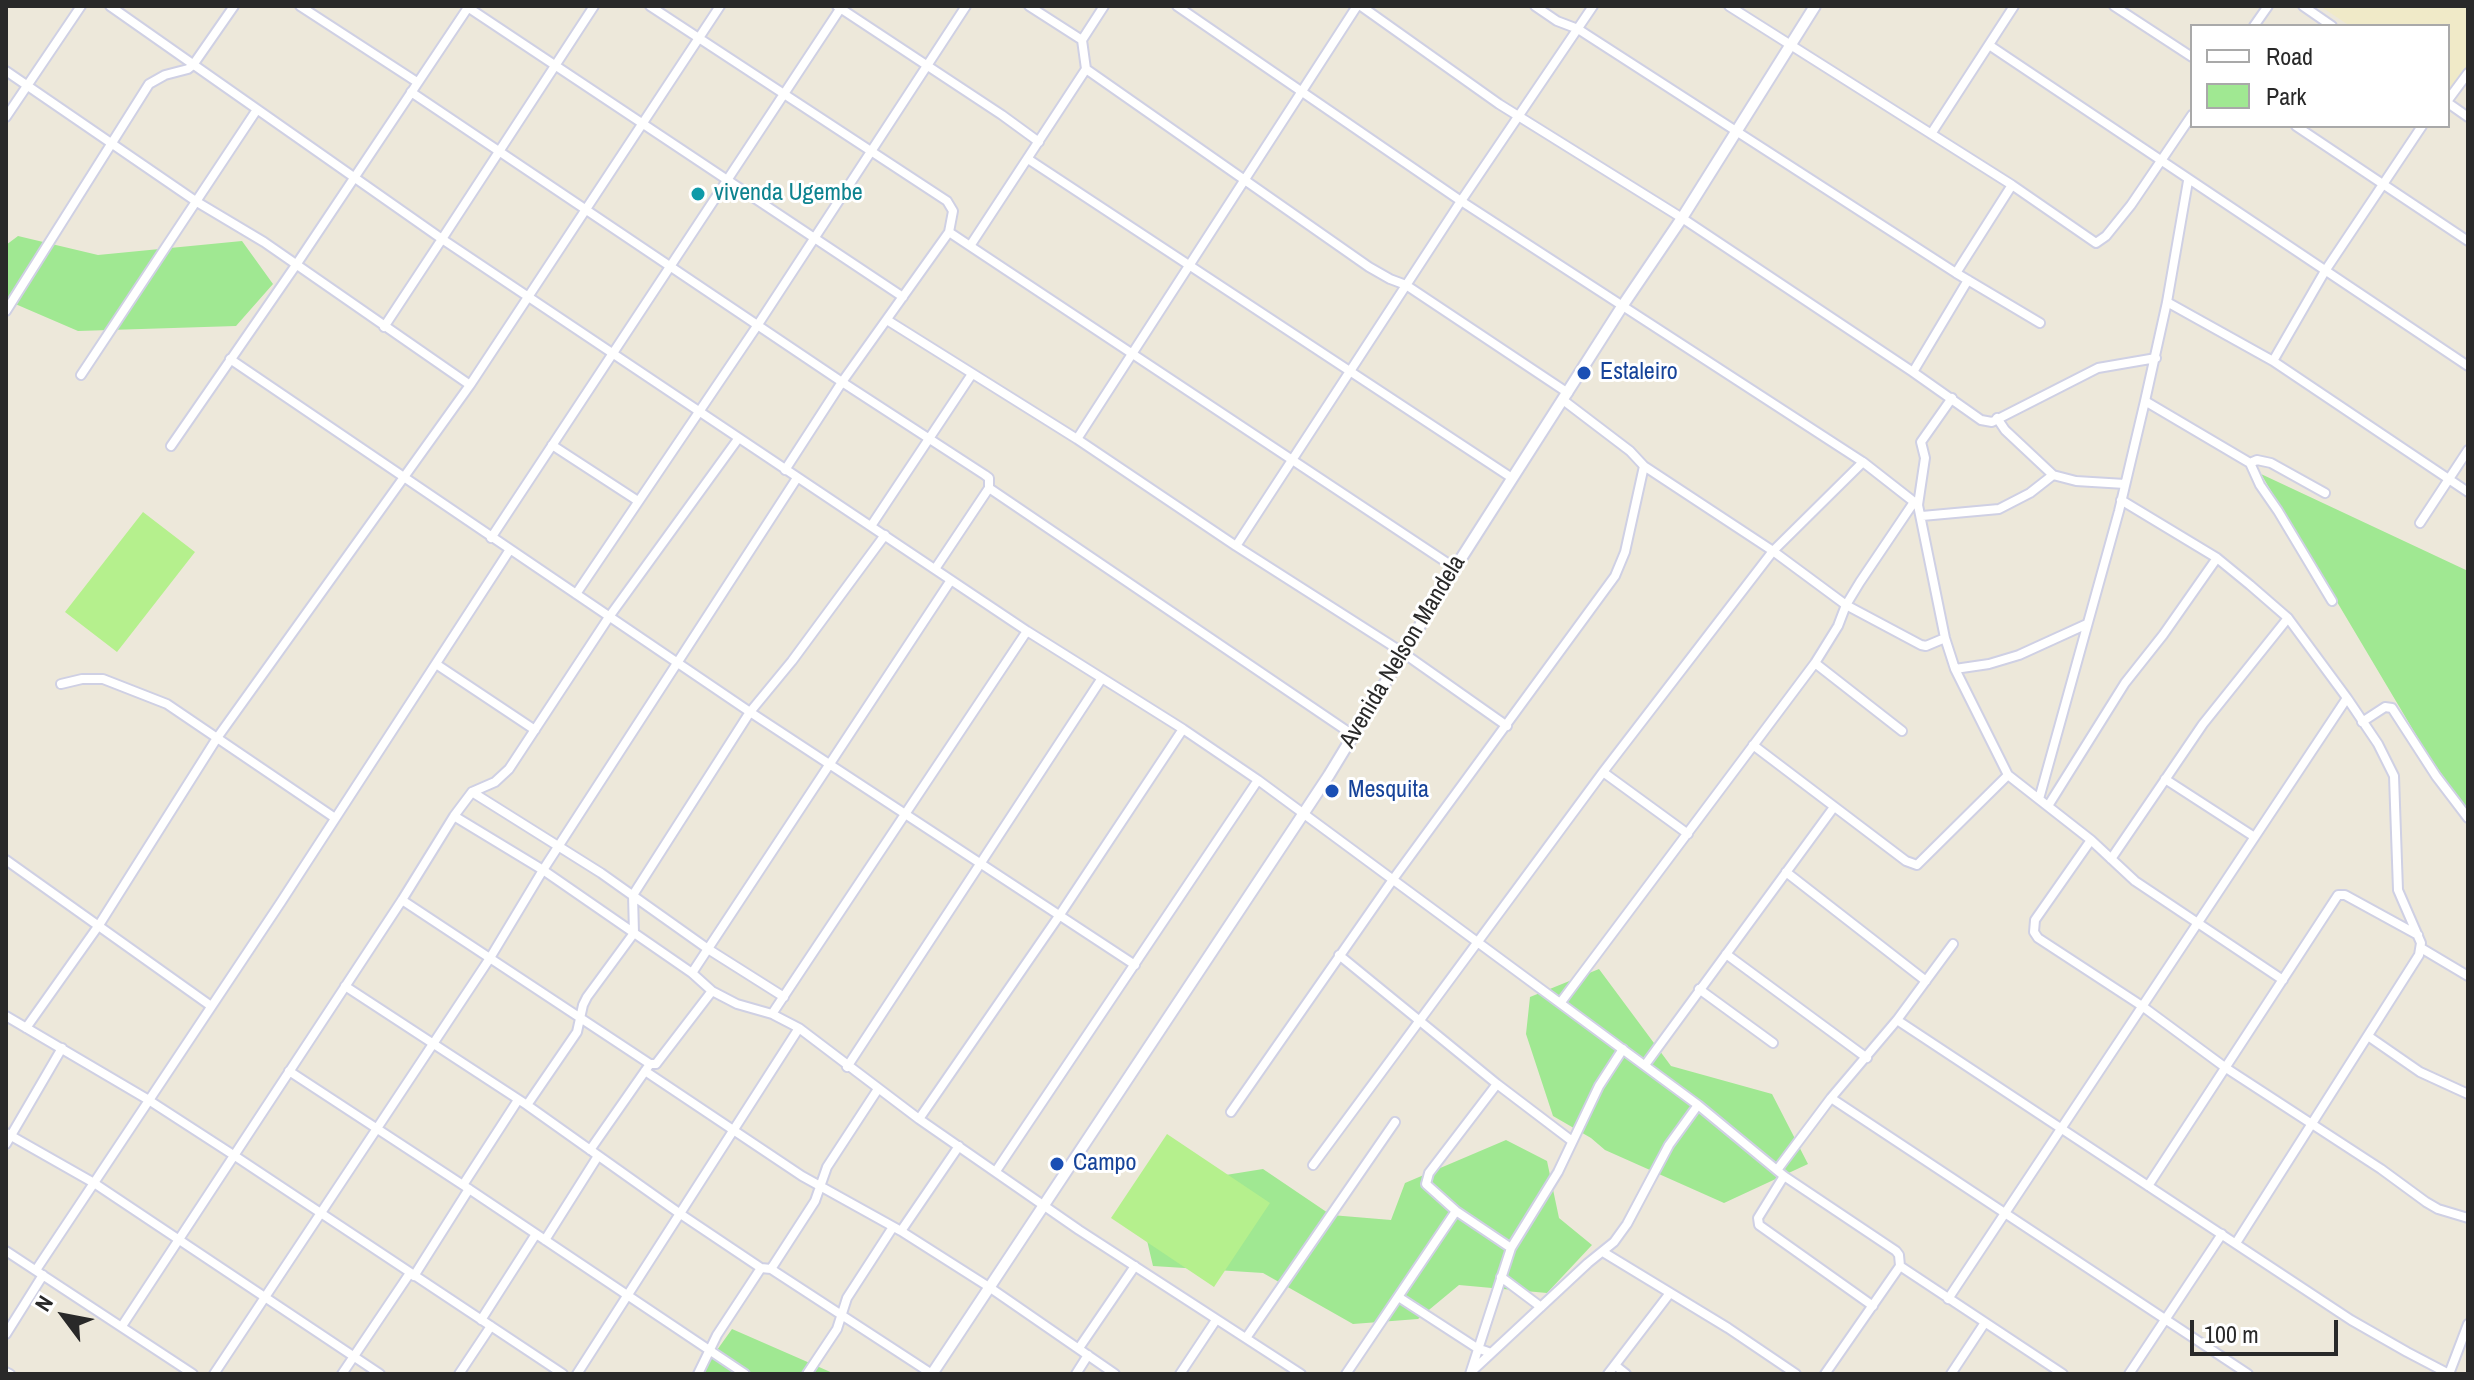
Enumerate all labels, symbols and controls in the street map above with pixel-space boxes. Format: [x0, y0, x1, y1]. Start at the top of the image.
legend [2190, 24, 2450, 128]
text: Road [2266, 40, 2313, 72]
text: Park [2266, 80, 2306, 112]
place label: vivenda Ugembe [714, 180, 863, 208]
marker: vivenda Ugembe [689, 185, 707, 203]
place label: Estaleiro [1600, 359, 1678, 387]
marker: Estaleiro [1575, 364, 1593, 382]
street label: Avenida Nelson Mandela [1334, 550, 1472, 754]
place label: Mesquita [1348, 777, 1429, 805]
marker: Mesquita [1323, 782, 1341, 800]
place label: Campo [1073, 1150, 1136, 1178]
marker: Campo [1048, 1155, 1066, 1173]
north arrow [24, 1276, 104, 1356]
text: N [27, 1290, 60, 1317]
scale bar [2194, 1304, 2342, 1354]
text: 100 m [2204, 1318, 2259, 1350]

